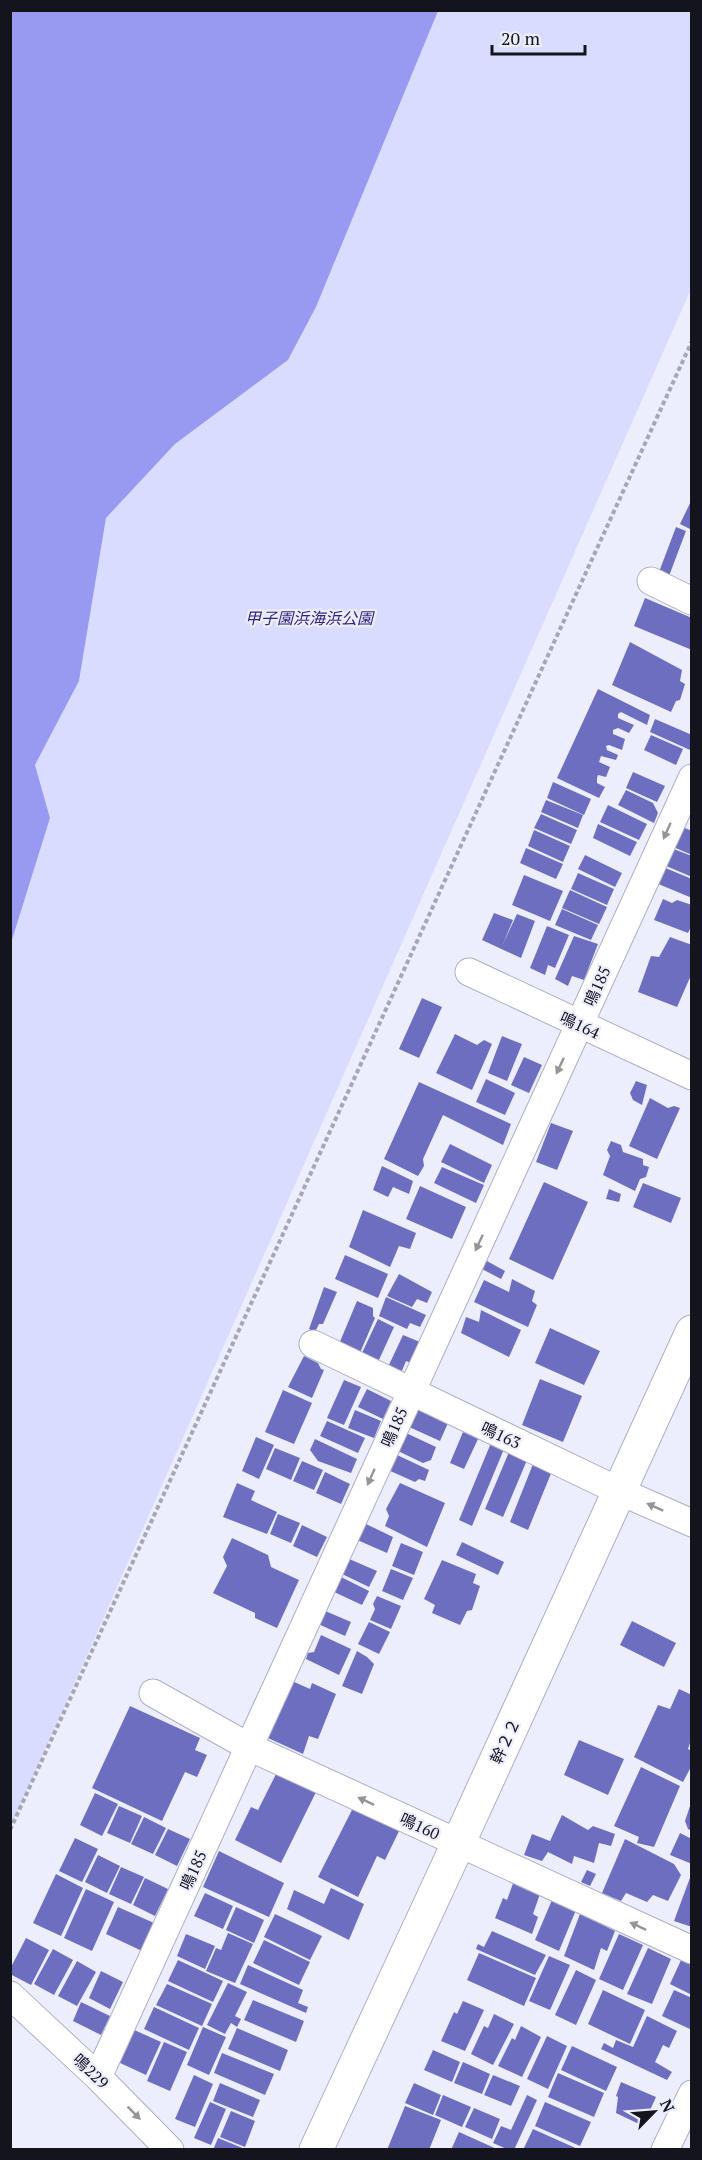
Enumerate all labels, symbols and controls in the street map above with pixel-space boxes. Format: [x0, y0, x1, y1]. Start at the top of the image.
scale bar [492, 18, 585, 56]
text: 20 m [501, 26, 541, 50]
park label: 甲子園浜海浜公園 [245, 607, 375, 629]
one-way arrow [662, 822, 672, 840]
street label: 鳴185 [578, 963, 616, 1009]
street label: 鳴164 [557, 1006, 604, 1044]
one-way arrow [556, 1057, 565, 1074]
one-way arrow [474, 1234, 483, 1251]
street label: 鳴185 [375, 1404, 413, 1450]
street label: 鳴163 [478, 1416, 524, 1454]
one-way arrow [367, 1469, 376, 1486]
one-way arrow [646, 1502, 664, 1512]
street label: 幹２２ [485, 1715, 525, 1767]
one-way arrow [357, 1796, 374, 1805]
street label: 鳴160 [397, 1807, 443, 1845]
street label: 鳴185 [174, 1847, 212, 1893]
one-way arrow [630, 1921, 647, 1930]
street label: 鳴229 [68, 2049, 114, 2093]
north arrow [624, 2082, 684, 2142]
text: N [655, 2096, 680, 2116]
one-way arrow [126, 2106, 140, 2120]

